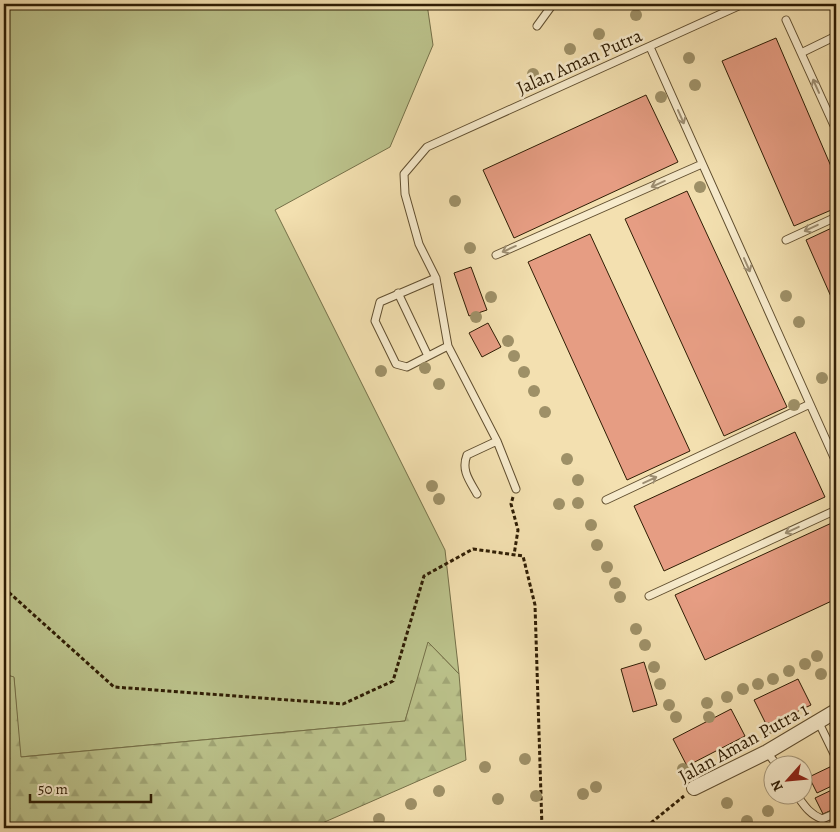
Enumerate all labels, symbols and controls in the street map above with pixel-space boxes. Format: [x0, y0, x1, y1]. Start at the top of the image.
street label: Jalan Aman Putra [513, 23, 646, 101]
one-way arrow [811, 79, 821, 94]
one-way arrow [676, 109, 686, 124]
one-way arrow [651, 179, 666, 189]
one-way arrow [804, 224, 819, 234]
one-way arrow [502, 245, 517, 255]
one-way arrow [743, 257, 753, 272]
one-way arrow [642, 474, 657, 484]
one-way arrow [785, 526, 800, 536]
street label: Jalan Aman Putra 1 [674, 696, 814, 789]
north arrow [762, 754, 812, 804]
scale bar [30, 772, 151, 804]
text: N [766, 777, 788, 795]
text: 50 m [38, 779, 68, 799]

